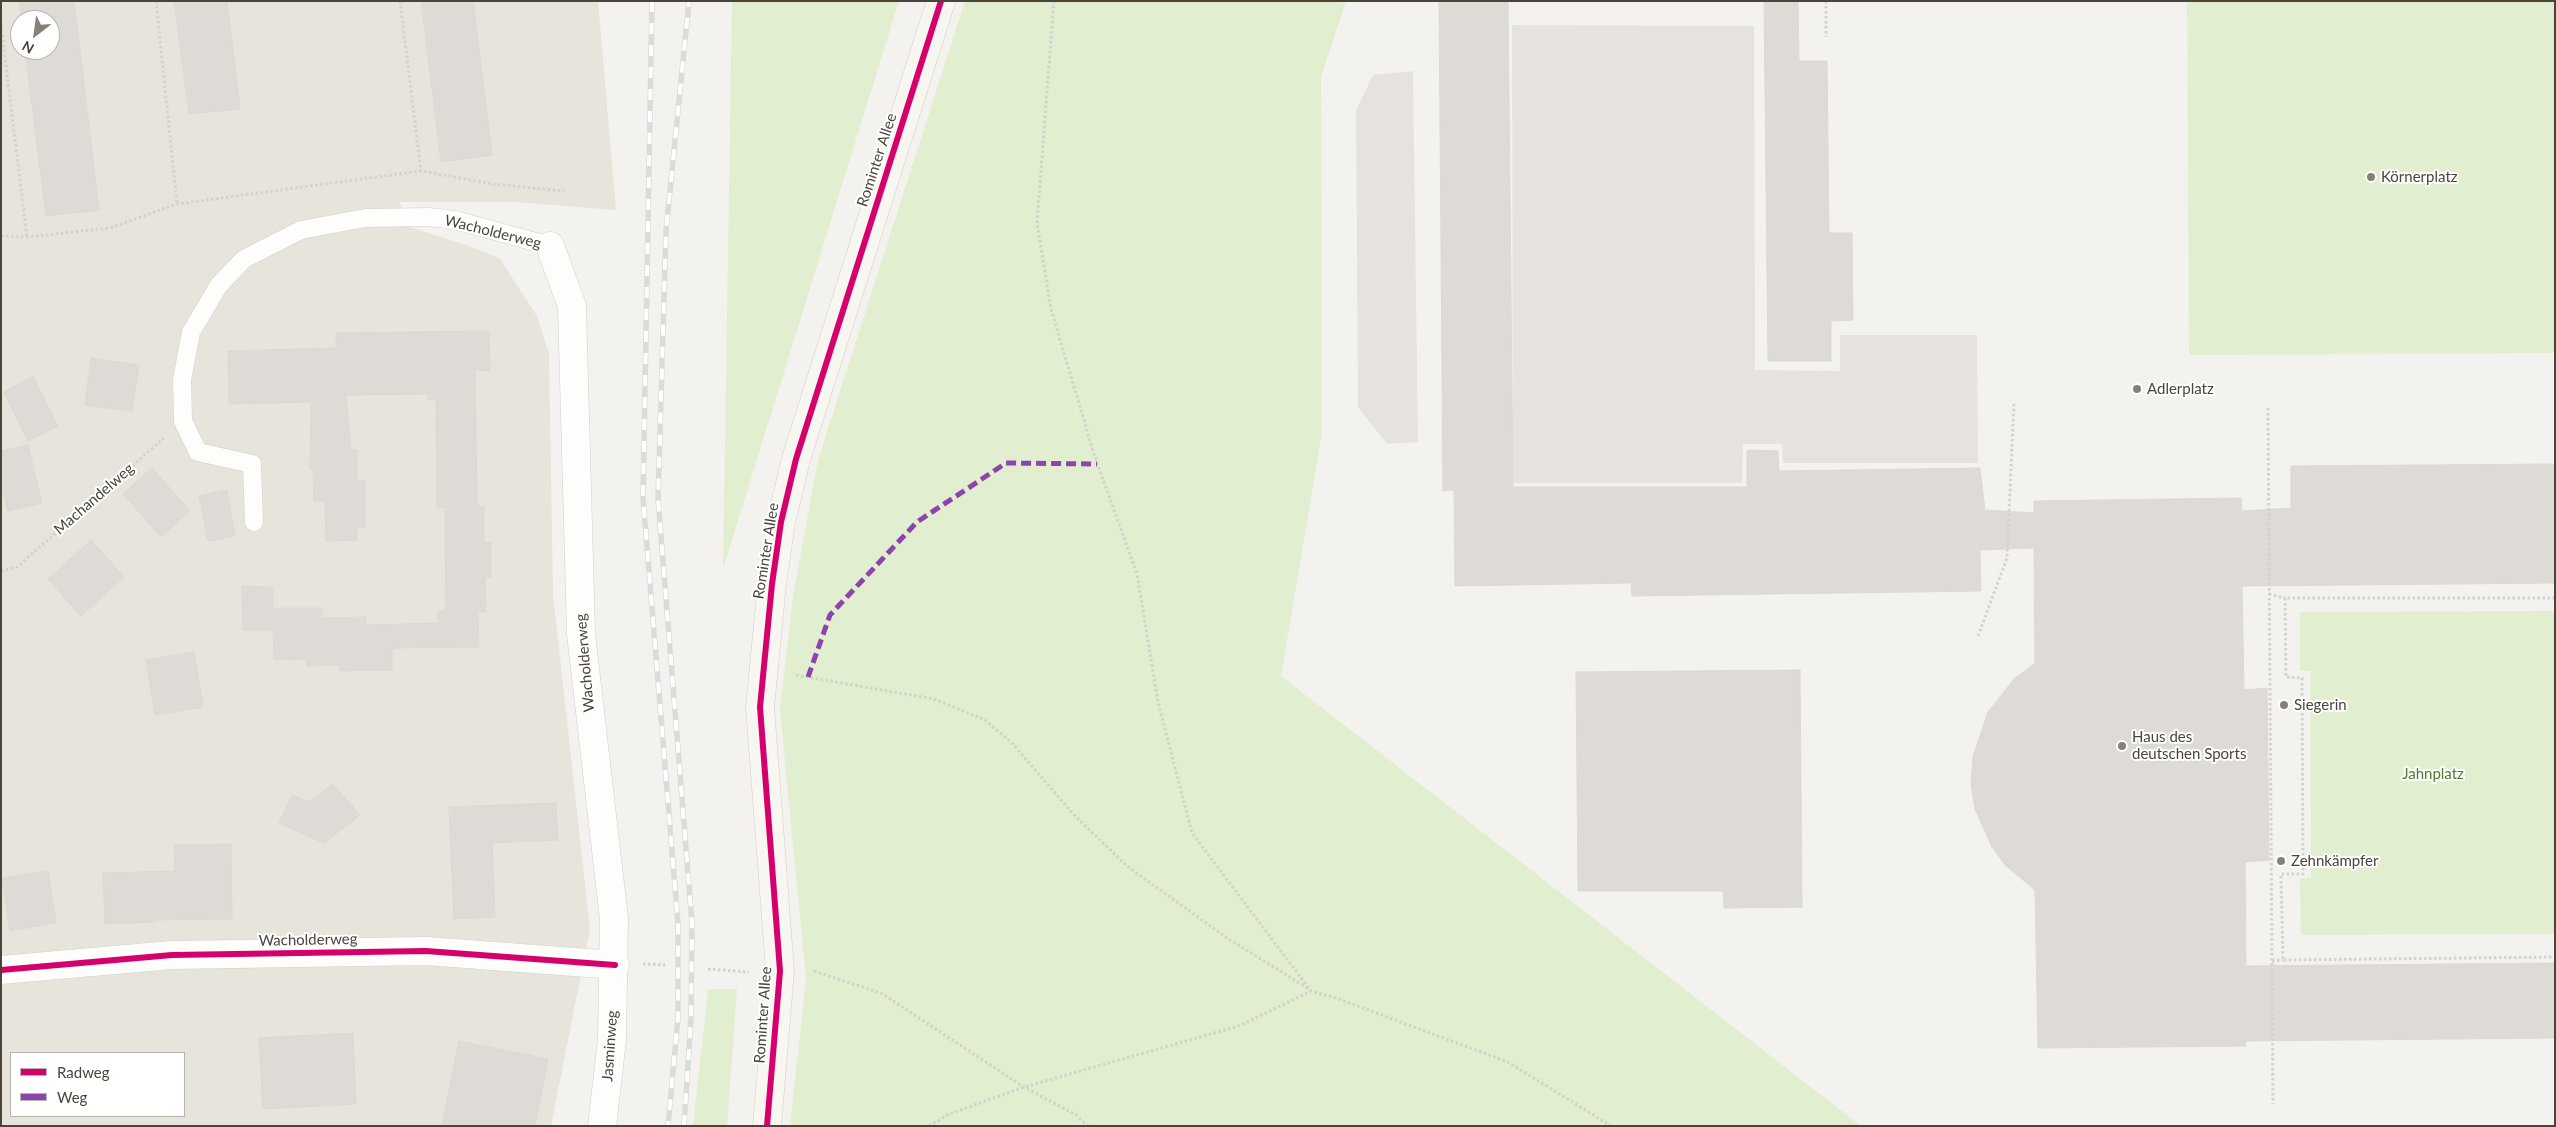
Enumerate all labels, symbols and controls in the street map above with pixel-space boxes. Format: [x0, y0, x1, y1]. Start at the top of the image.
north arrow [10, 10, 60, 60]
text: N [19, 38, 37, 58]
street label: Rominter Allee [853, 111, 901, 209]
place label: Körnerplatz [2381, 168, 2458, 186]
marker: Körnerplatz [2365, 171, 2377, 183]
street label: Wacholderweg [443, 211, 543, 253]
place label: Adlerplatz [2147, 380, 2214, 398]
marker: Adlerplatz [2131, 383, 2143, 395]
street label: Machandelweg [50, 459, 138, 539]
street label: Rominter Allee [750, 502, 782, 600]
street label: Wacholderweg [572, 613, 598, 713]
place label: Siegerin [2294, 696, 2347, 714]
marker: Siegerin [2278, 699, 2290, 711]
place label: Haus des deutschen Sports [2132, 728, 2246, 763]
marker: Haus des deutschen Sports [2116, 740, 2128, 752]
park label: Jahnplatz [2402, 765, 2464, 783]
place label: Zehnkämpfer [2291, 852, 2378, 870]
marker: Zehnkämpfer [2275, 855, 2287, 867]
street label: Wacholderweg [258, 930, 358, 950]
street label: Rominter Allee [751, 966, 775, 1064]
street label: Jasminweg [599, 1010, 621, 1082]
legend [10, 1052, 185, 1117]
text: Radweg [57, 1063, 110, 1081]
text: Weg [57, 1088, 87, 1106]

